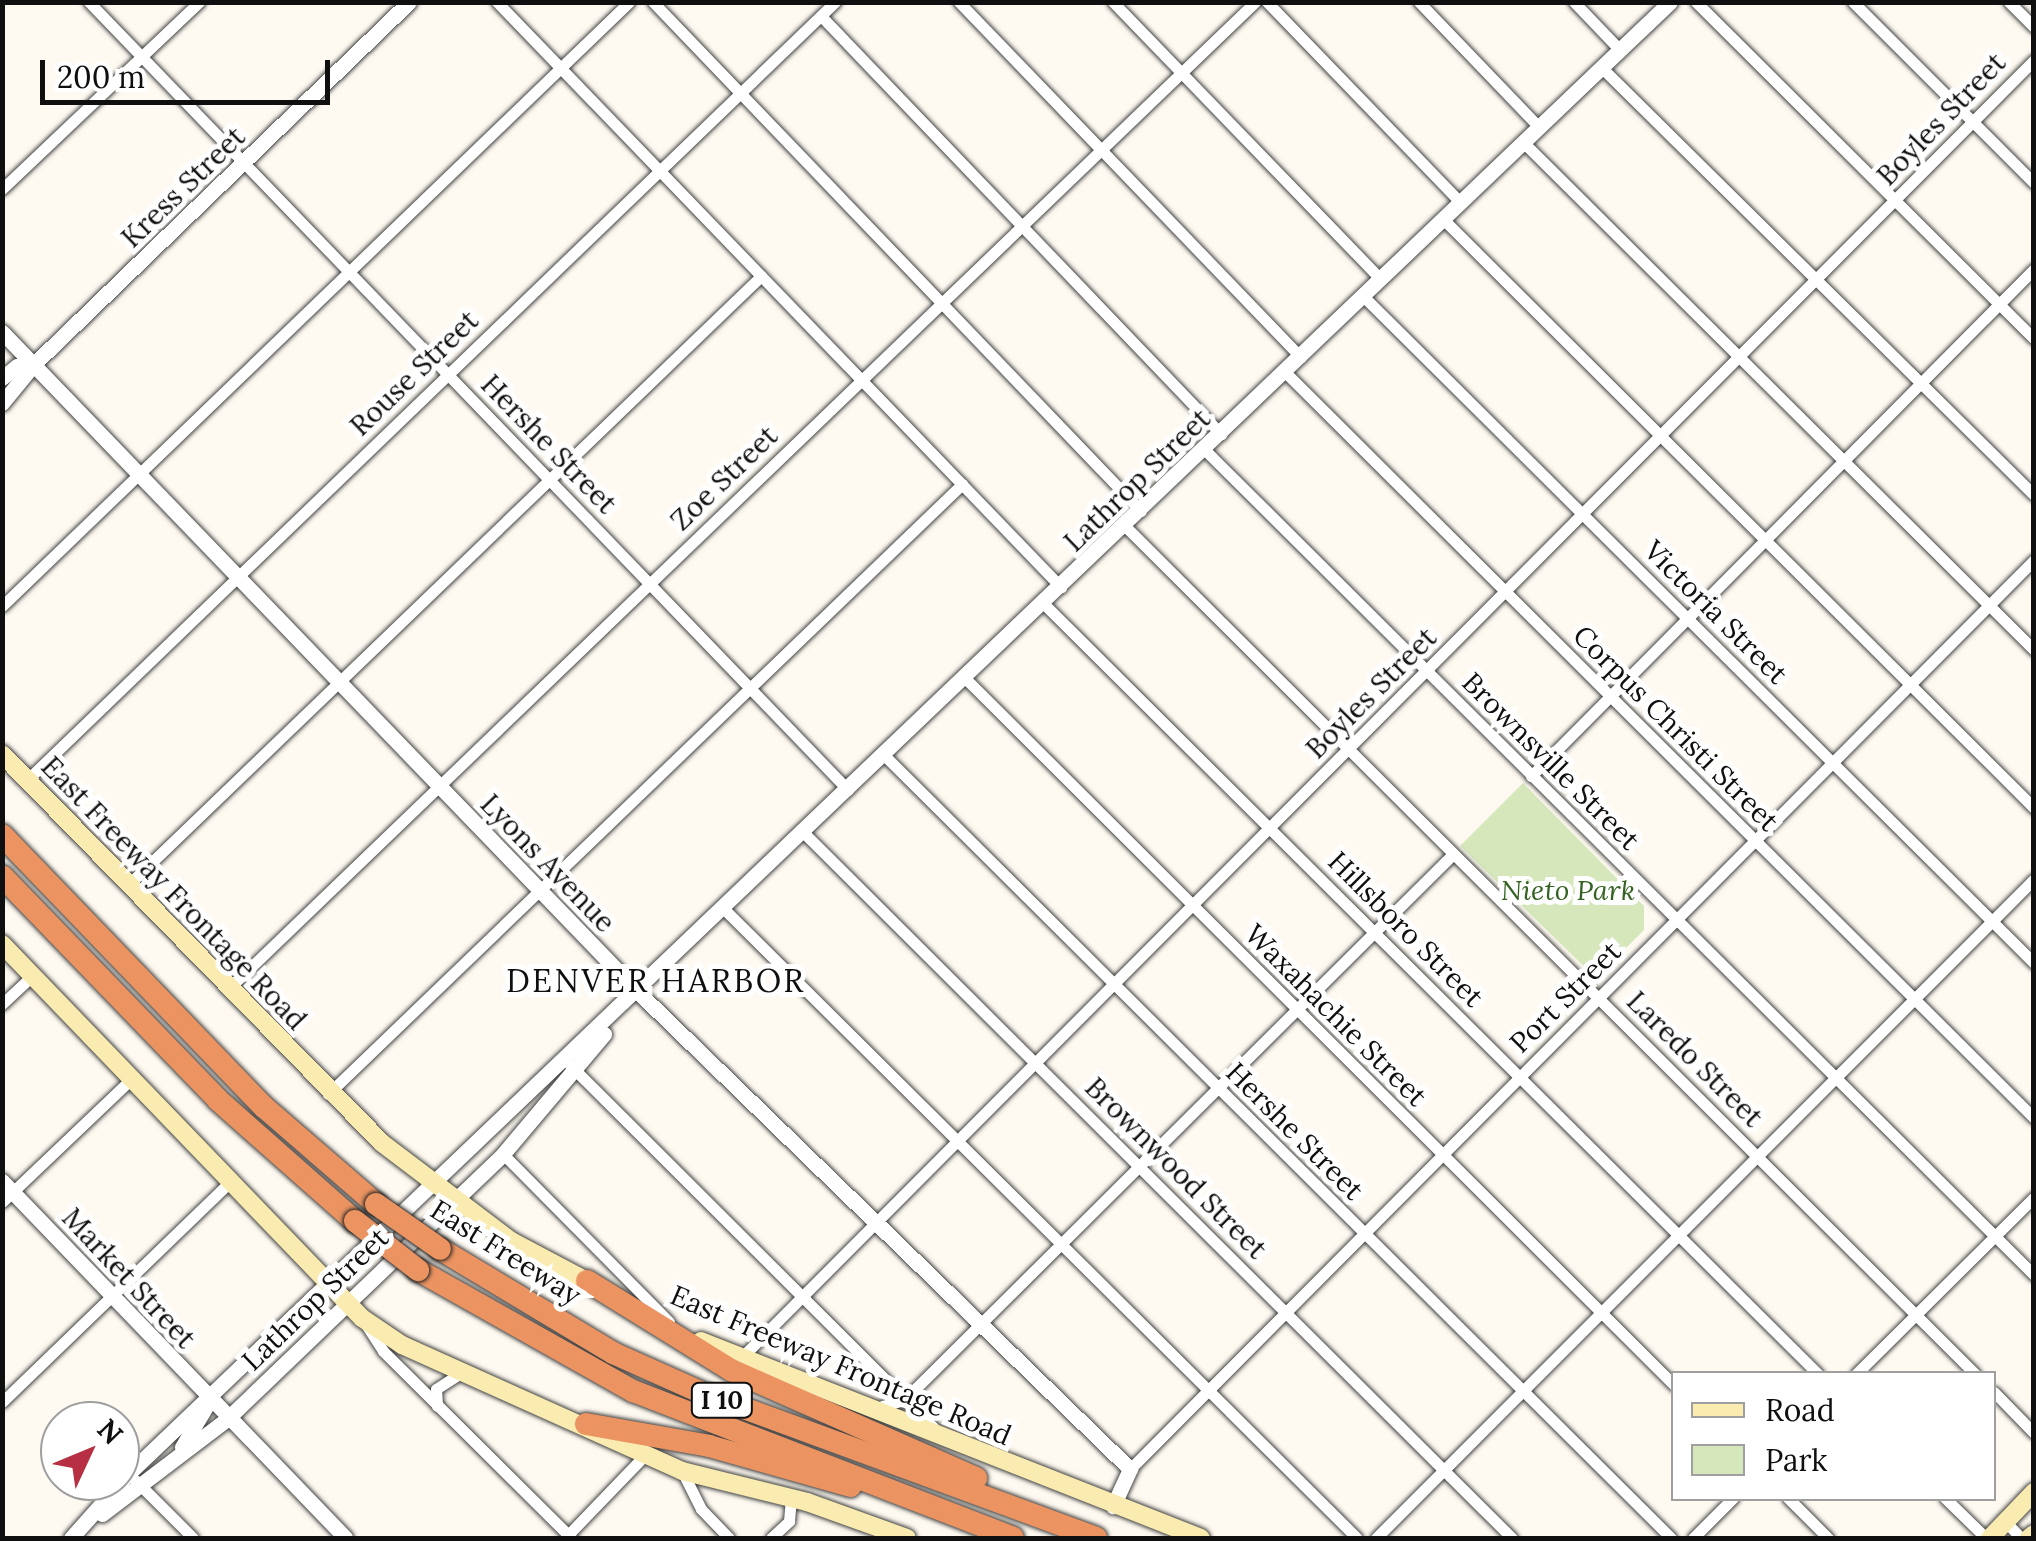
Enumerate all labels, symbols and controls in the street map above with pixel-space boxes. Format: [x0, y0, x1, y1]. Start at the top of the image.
scale bar [45, 40, 335, 102]
street label: Boyles Street [1870, 46, 2012, 192]
text: 200 m [57, 58, 145, 96]
street label: Kress Street [114, 120, 252, 254]
street label: Rouse Street [343, 303, 485, 443]
street label: Hershe Street [474, 368, 624, 520]
street label: Lathrop Street [1057, 402, 1217, 558]
street label: Zoe Street [664, 419, 784, 537]
street label: Victoria Street [1637, 533, 1795, 691]
street label: Corpus Christi Street [1566, 618, 1786, 838]
street label: Boyles Street [1299, 621, 1443, 765]
street label: Brownsville Street [1455, 665, 1647, 857]
street label: East Freeway Frontage Road [35, 749, 313, 1037]
street label: Lyons Avenue [474, 787, 622, 939]
street label: Hillsboro Street [1321, 844, 1491, 1014]
park label: Nieto Park [1501, 873, 1635, 907]
street label: Waxahachie Street [1238, 917, 1434, 1113]
street label: Port Street [1503, 935, 1627, 1059]
district label: DENVER HARBOR [506, 962, 806, 1000]
street label: Laredo Street [1620, 984, 1770, 1134]
street label: Hershe Street [1219, 1055, 1371, 1207]
street label: Brownwood Street [1078, 1070, 1274, 1266]
street label: East Freeway [424, 1192, 588, 1312]
street label: Market Street [55, 1201, 203, 1355]
street label: Lathrop Street [235, 1221, 395, 1377]
street label: East Freeway Frontage Road [666, 1278, 1016, 1452]
legend [1671, 1371, 1996, 1501]
road number: I 10 [690, 1380, 754, 1420]
text: Road [1765, 1391, 1835, 1429]
north arrow [40, 1401, 140, 1501]
text: N [90, 1411, 131, 1452]
text: Park [1765, 1441, 1827, 1479]

